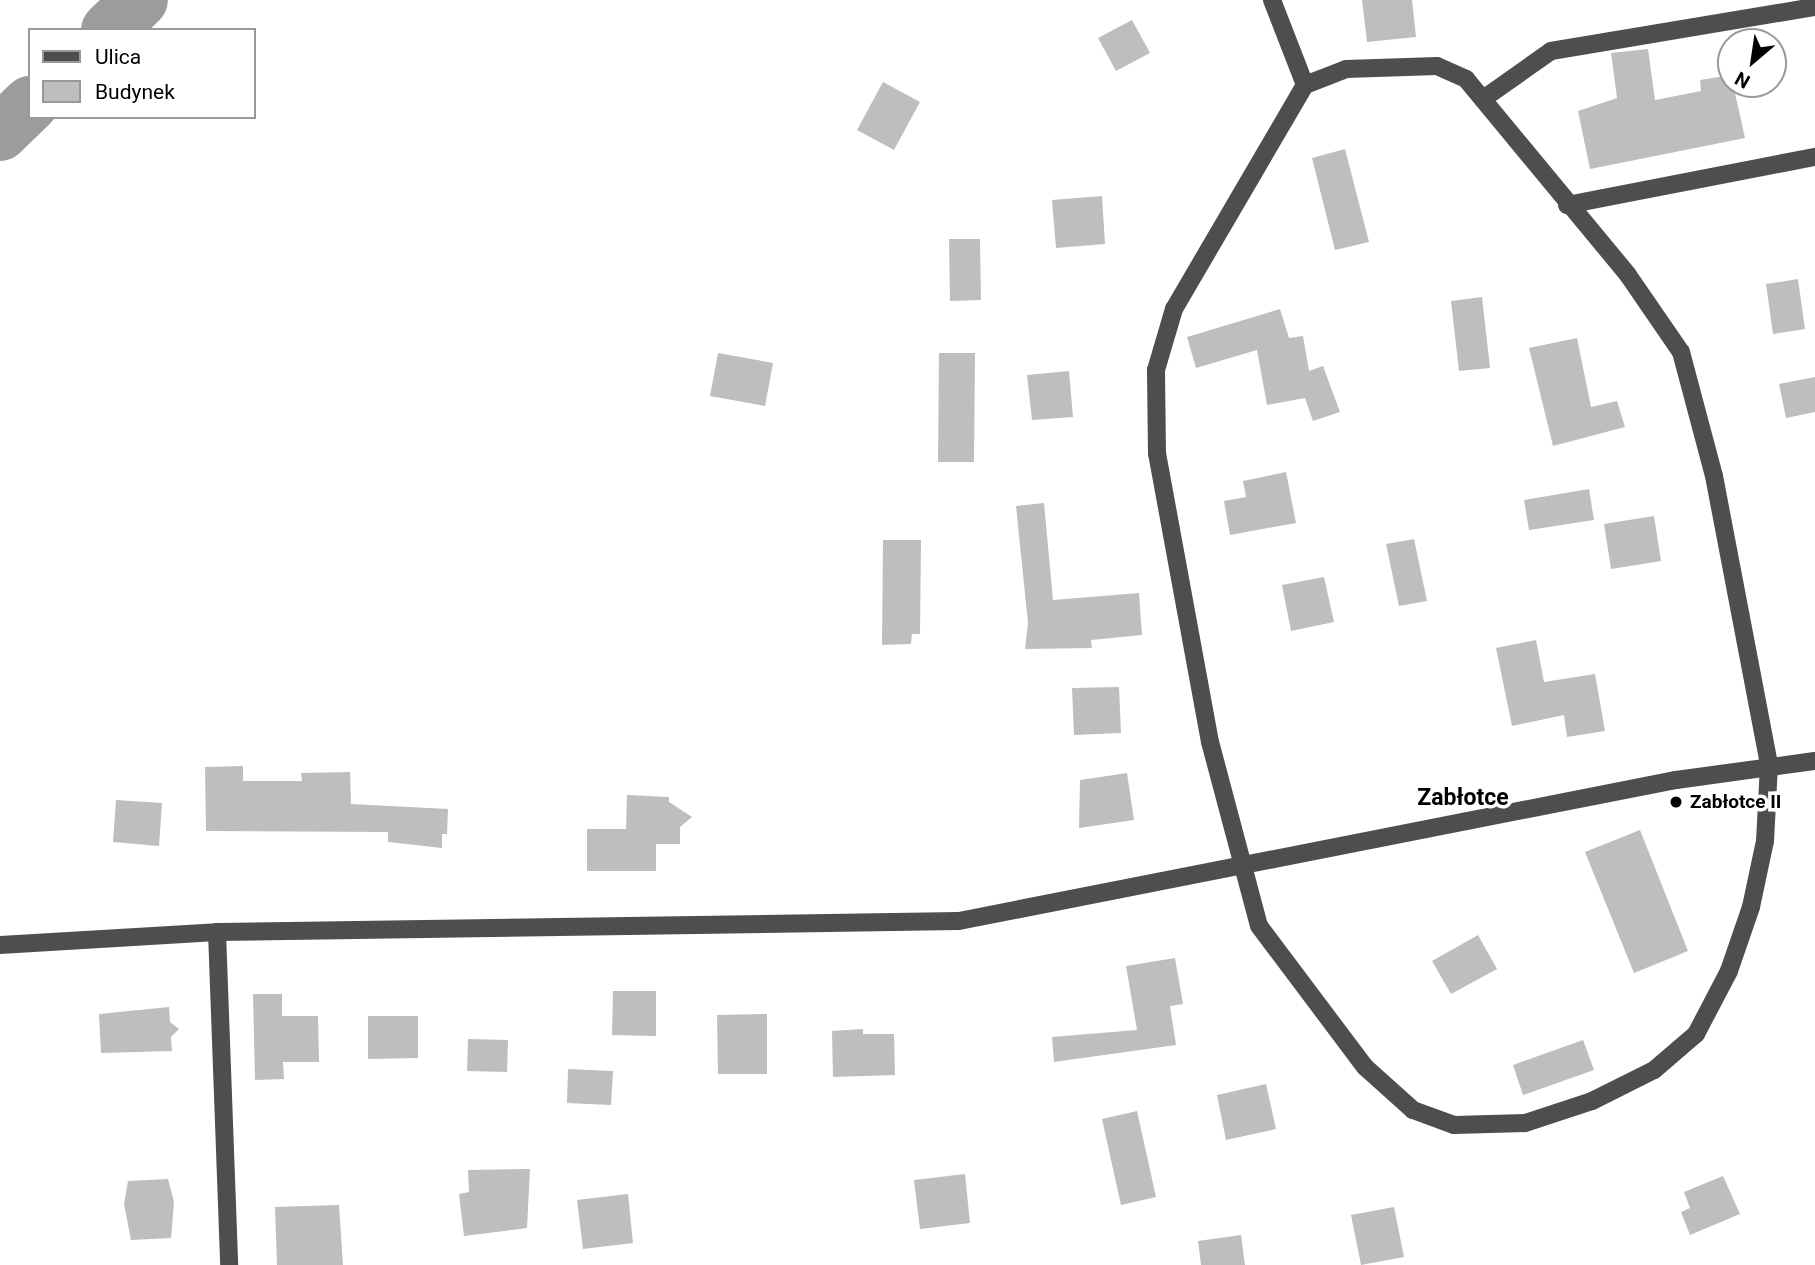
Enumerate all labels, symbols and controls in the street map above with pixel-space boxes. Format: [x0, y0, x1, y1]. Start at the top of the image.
legend [28, 28, 256, 119]
north arrow [1717, 28, 1787, 98]
text: Ulica [95, 45, 141, 69]
text: N [1731, 67, 1754, 93]
text: Budynek [95, 80, 175, 104]
district label: Zabłotce [1417, 784, 1509, 812]
place label: Zabłotce II [1690, 791, 1781, 813]
marker: Zabłotce II [1668, 794, 1684, 810]

